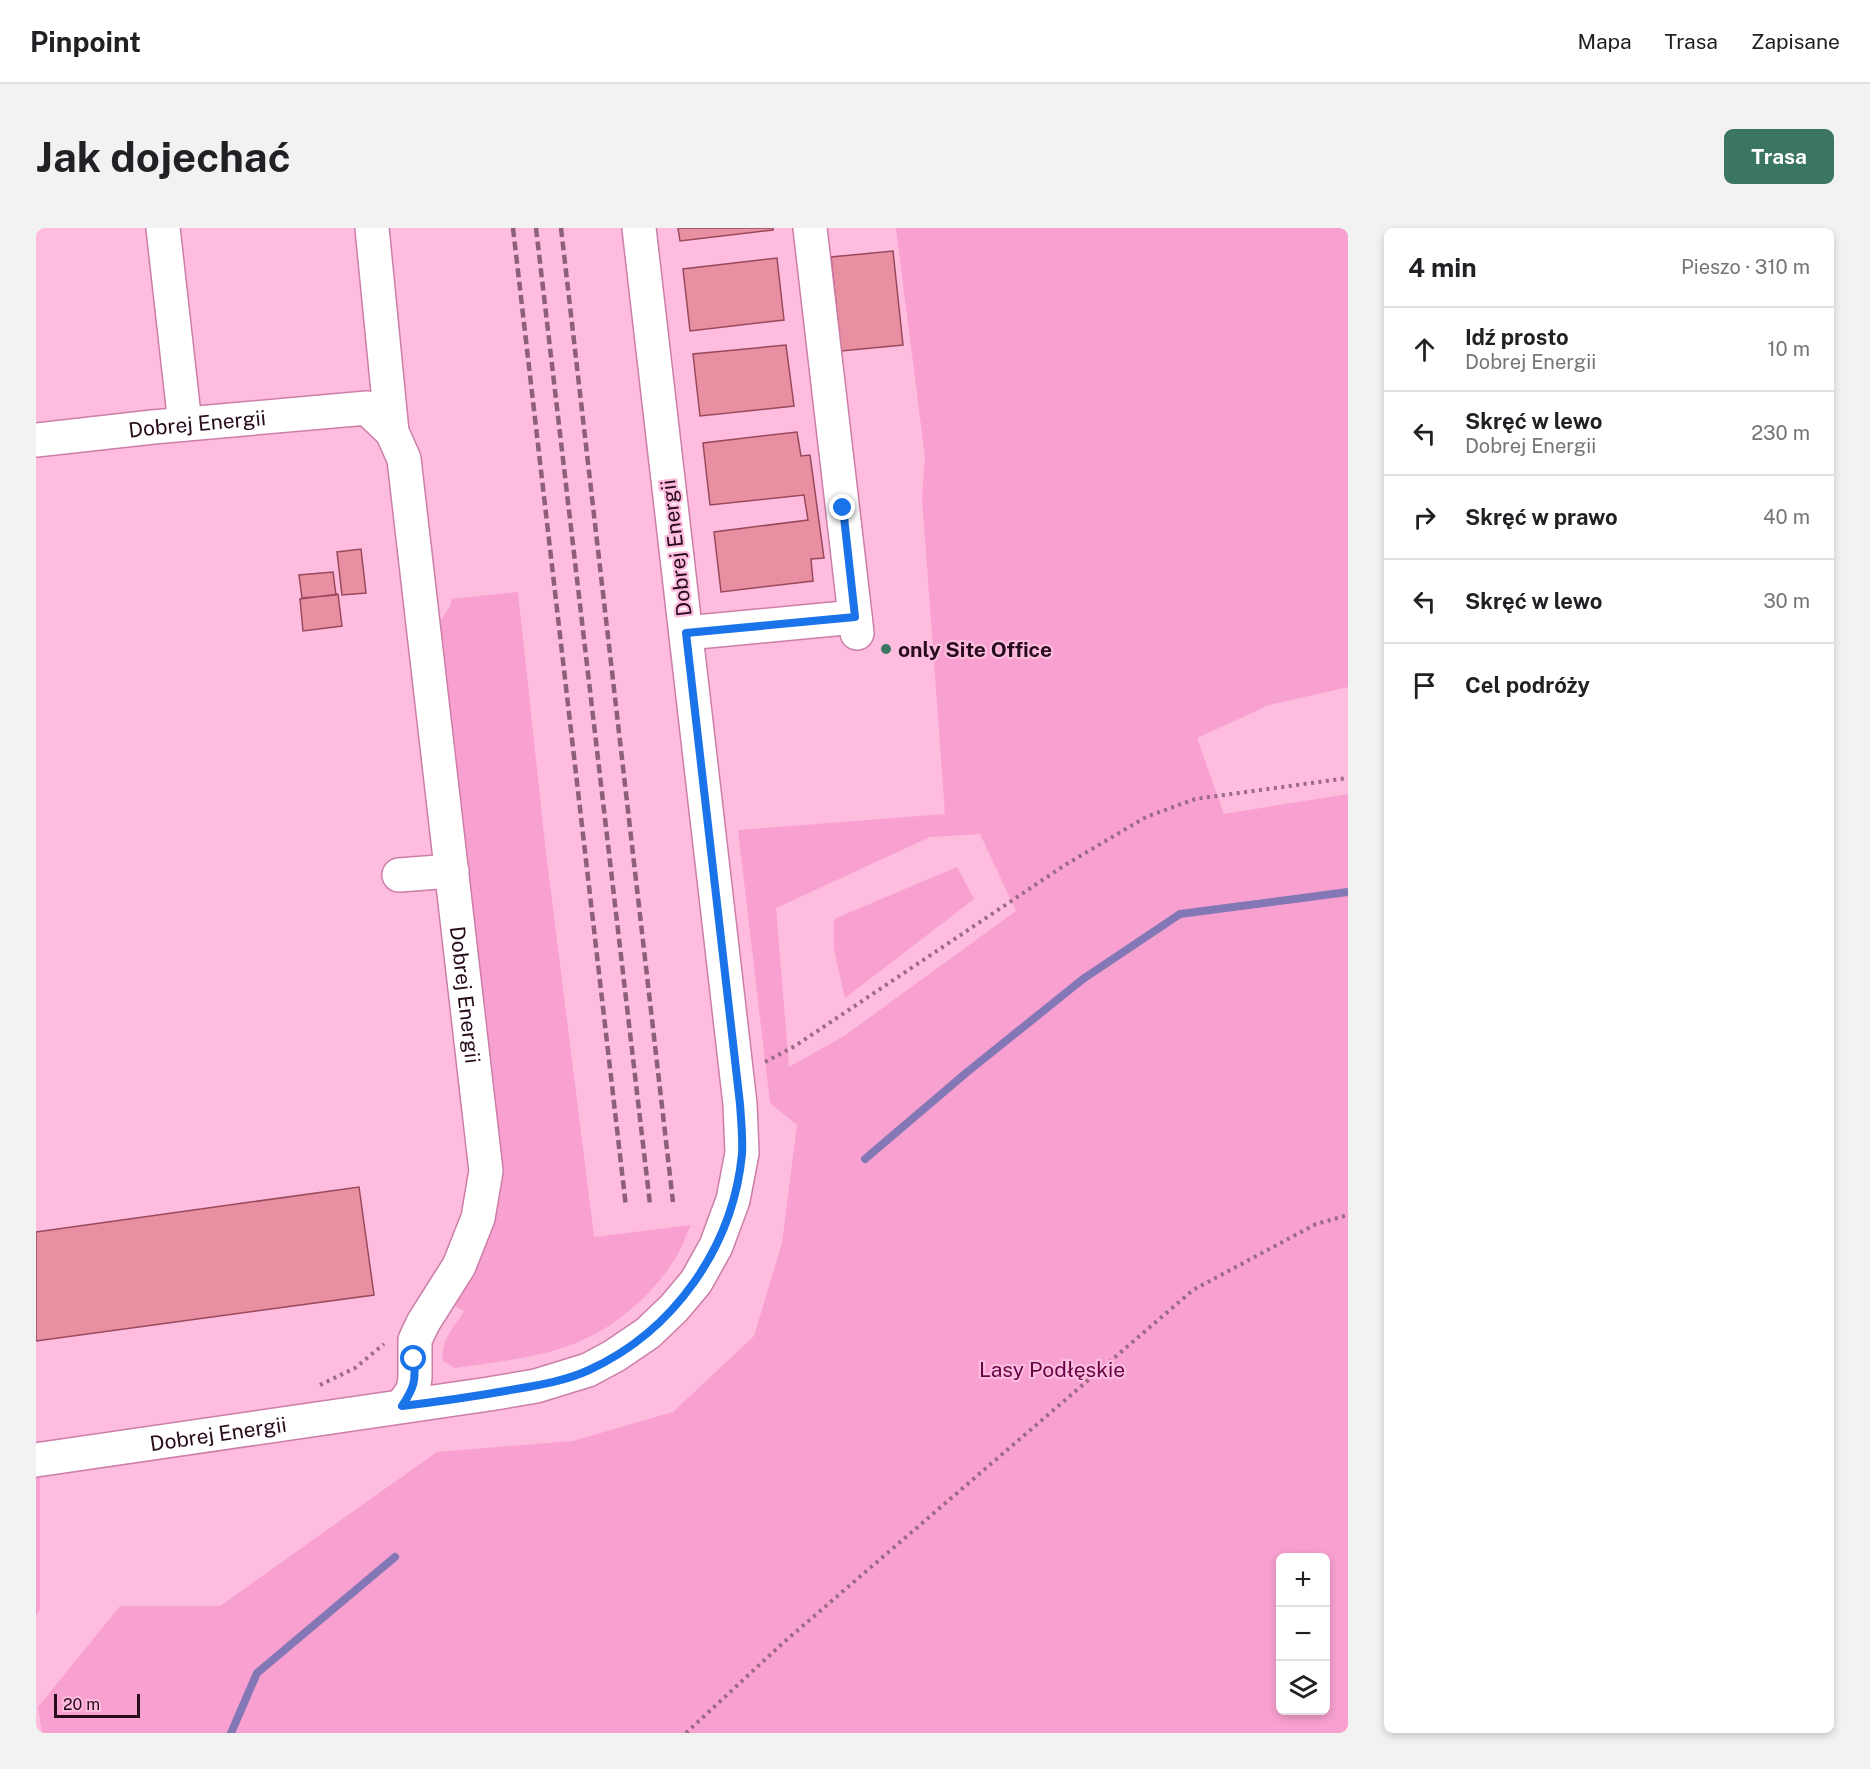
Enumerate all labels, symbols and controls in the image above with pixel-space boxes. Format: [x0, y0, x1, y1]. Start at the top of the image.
text: Pinpoint [30, 25, 141, 58]
text: Mapa [1577, 29, 1632, 54]
text: Trasa [1665, 29, 1718, 54]
text: Zapisane [1751, 29, 1840, 54]
button: Trasa [1724, 129, 1834, 184]
text: Jak dojechać [36, 132, 291, 181]
text: 4 min [1408, 252, 1477, 283]
text: Pieszo · 310 m [1681, 255, 1810, 279]
text: Idź prosto [1465, 324, 1569, 350]
icon: ahead [1408, 333, 1441, 366]
text: 10 m [1767, 337, 1810, 361]
text: Dobrej Energii [1465, 350, 1596, 374]
street label: Dobrej Energii [127, 405, 267, 442]
text: Skręć w lewo [1465, 408, 1602, 434]
icon: left [1408, 417, 1441, 450]
text: 230 m [1751, 421, 1810, 445]
text: Dobrej Energii [1465, 434, 1596, 458]
street label: Dobrej Energii [655, 478, 697, 618]
route end [829, 494, 855, 520]
icon: right [1408, 501, 1441, 534]
text: Skręć w prawo [1465, 504, 1618, 530]
text: 40 m [1763, 505, 1810, 529]
icon: left [1408, 585, 1441, 618]
text: Skręć w lewo [1465, 588, 1602, 614]
text: 30 m [1763, 589, 1810, 613]
place label: only Site Office [898, 637, 1052, 662]
marker: only Site Office [879, 642, 893, 656]
icon: arrive [1408, 669, 1441, 702]
text: Cel podróży [1465, 672, 1590, 698]
street label: Dobrej Energii [445, 925, 486, 1065]
route start [400, 1345, 426, 1371]
park label: Lasy Podłęskie [979, 1357, 1125, 1382]
street label: Dobrej Energii [148, 1411, 288, 1456]
map controls [1276, 1553, 1330, 1715]
button: + [1276, 1553, 1330, 1607]
button: − [1276, 1607, 1330, 1661]
button: layers [1276, 1661, 1330, 1715]
scale bar [54, 1691, 140, 1718]
text: 20 m [63, 1695, 100, 1714]

